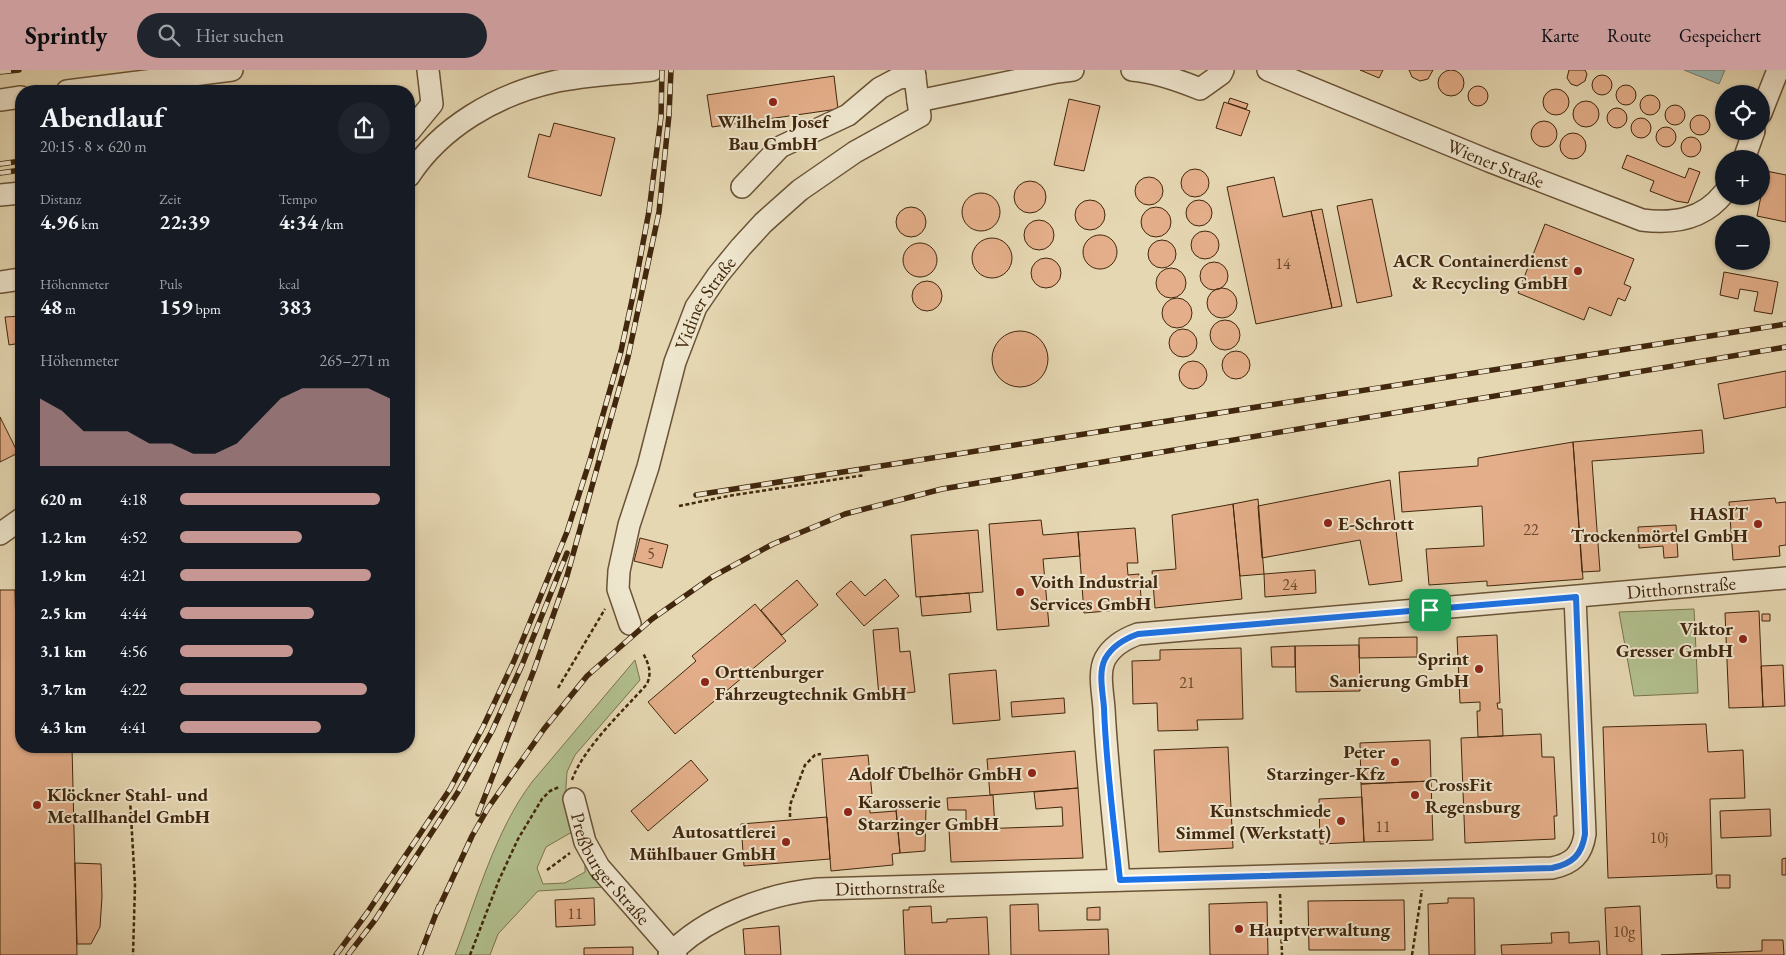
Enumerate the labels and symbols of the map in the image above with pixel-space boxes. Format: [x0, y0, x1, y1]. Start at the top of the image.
marker: Wilhelm Josef Bau GmbH [767, 96, 779, 108]
place label: Wilhelm Josef Bau GmbH [717, 109, 831, 156]
street label: Wiener Straße [1443, 133, 1548, 194]
place label: ACR Containerdienst & Recycling GmbH [1392, 248, 1568, 295]
street label: Vidiner Straße [668, 251, 741, 353]
house number: 14 [1275, 253, 1291, 274]
marker: ACR Containerdienst & Recycling GmbH [1572, 265, 1584, 277]
place label: HASIT Trockenmörtel GmbH [1571, 501, 1749, 548]
place label: E-Schrott [1338, 511, 1414, 536]
marker: E-Schrott [1322, 517, 1334, 529]
marker: HASIT Trockenmörtel GmbH [1752, 518, 1764, 530]
house number: 22 [1523, 519, 1539, 540]
house number: 5 [647, 543, 655, 564]
place label: Voith Industrial Services GmbH [1030, 569, 1159, 616]
street label: Ditthornstraße [1626, 570, 1737, 604]
house number: 24 [1282, 574, 1298, 595]
marker: Voith Industrial Services GmbH [1014, 586, 1026, 598]
pin [1409, 589, 1451, 631]
place label: Viktor Gresser GmbH [1616, 616, 1733, 663]
marker: Viktor Gresser GmbH [1737, 633, 1749, 645]
place label: Sprint Sanierung GmbH [1330, 646, 1469, 693]
place label: Orttenburger Fahrzeugtechnik GmbH [715, 659, 907, 706]
marker: Sprint Sanierung GmbH [1473, 663, 1485, 675]
house number: 21 [1179, 672, 1195, 693]
marker: Orttenburger Fahrzeugtechnik GmbH [699, 676, 711, 688]
place label: Peter Starzinger-Kfz [1267, 739, 1385, 786]
marker: Peter Starzinger-Kfz [1389, 756, 1401, 768]
place label: Adolf Übelhör GmbH [847, 761, 1022, 786]
marker: Adolf Übelhör GmbH [1026, 767, 1038, 779]
place label: CrossFit Regensburg [1425, 772, 1521, 819]
place label: Klöckner Stahl- und Metallhandel GmbH [47, 782, 210, 829]
place label: Karosserie Starzinger GmbH [858, 789, 999, 836]
marker: CrossFit Regensburg [1409, 789, 1421, 801]
place label: Kunstschmiede Simmel (Werkstatt) [1176, 798, 1331, 845]
marker: Klöckner Stahl- und Metallhandel GmbH [31, 799, 43, 811]
marker: Karosserie Starzinger GmbH [842, 806, 854, 818]
street label: Preßburger Straße [565, 810, 656, 930]
marker: Kunstschmiede Simmel (Werkstatt) [1335, 815, 1347, 827]
house number: 11 [1375, 816, 1391, 837]
place label: Autosattlerei Mühlbauer GmbH [629, 819, 776, 866]
house number: 10j [1650, 827, 1668, 848]
marker: Autosattlerei Mühlbauer GmbH [780, 836, 792, 848]
street label: Ditthornstraße [835, 873, 945, 901]
house number: 11 [567, 903, 583, 924]
place label: Hauptverwaltung [1249, 917, 1391, 942]
house number: 10g [1613, 921, 1636, 942]
marker: Hauptverwaltung [1233, 923, 1245, 935]

